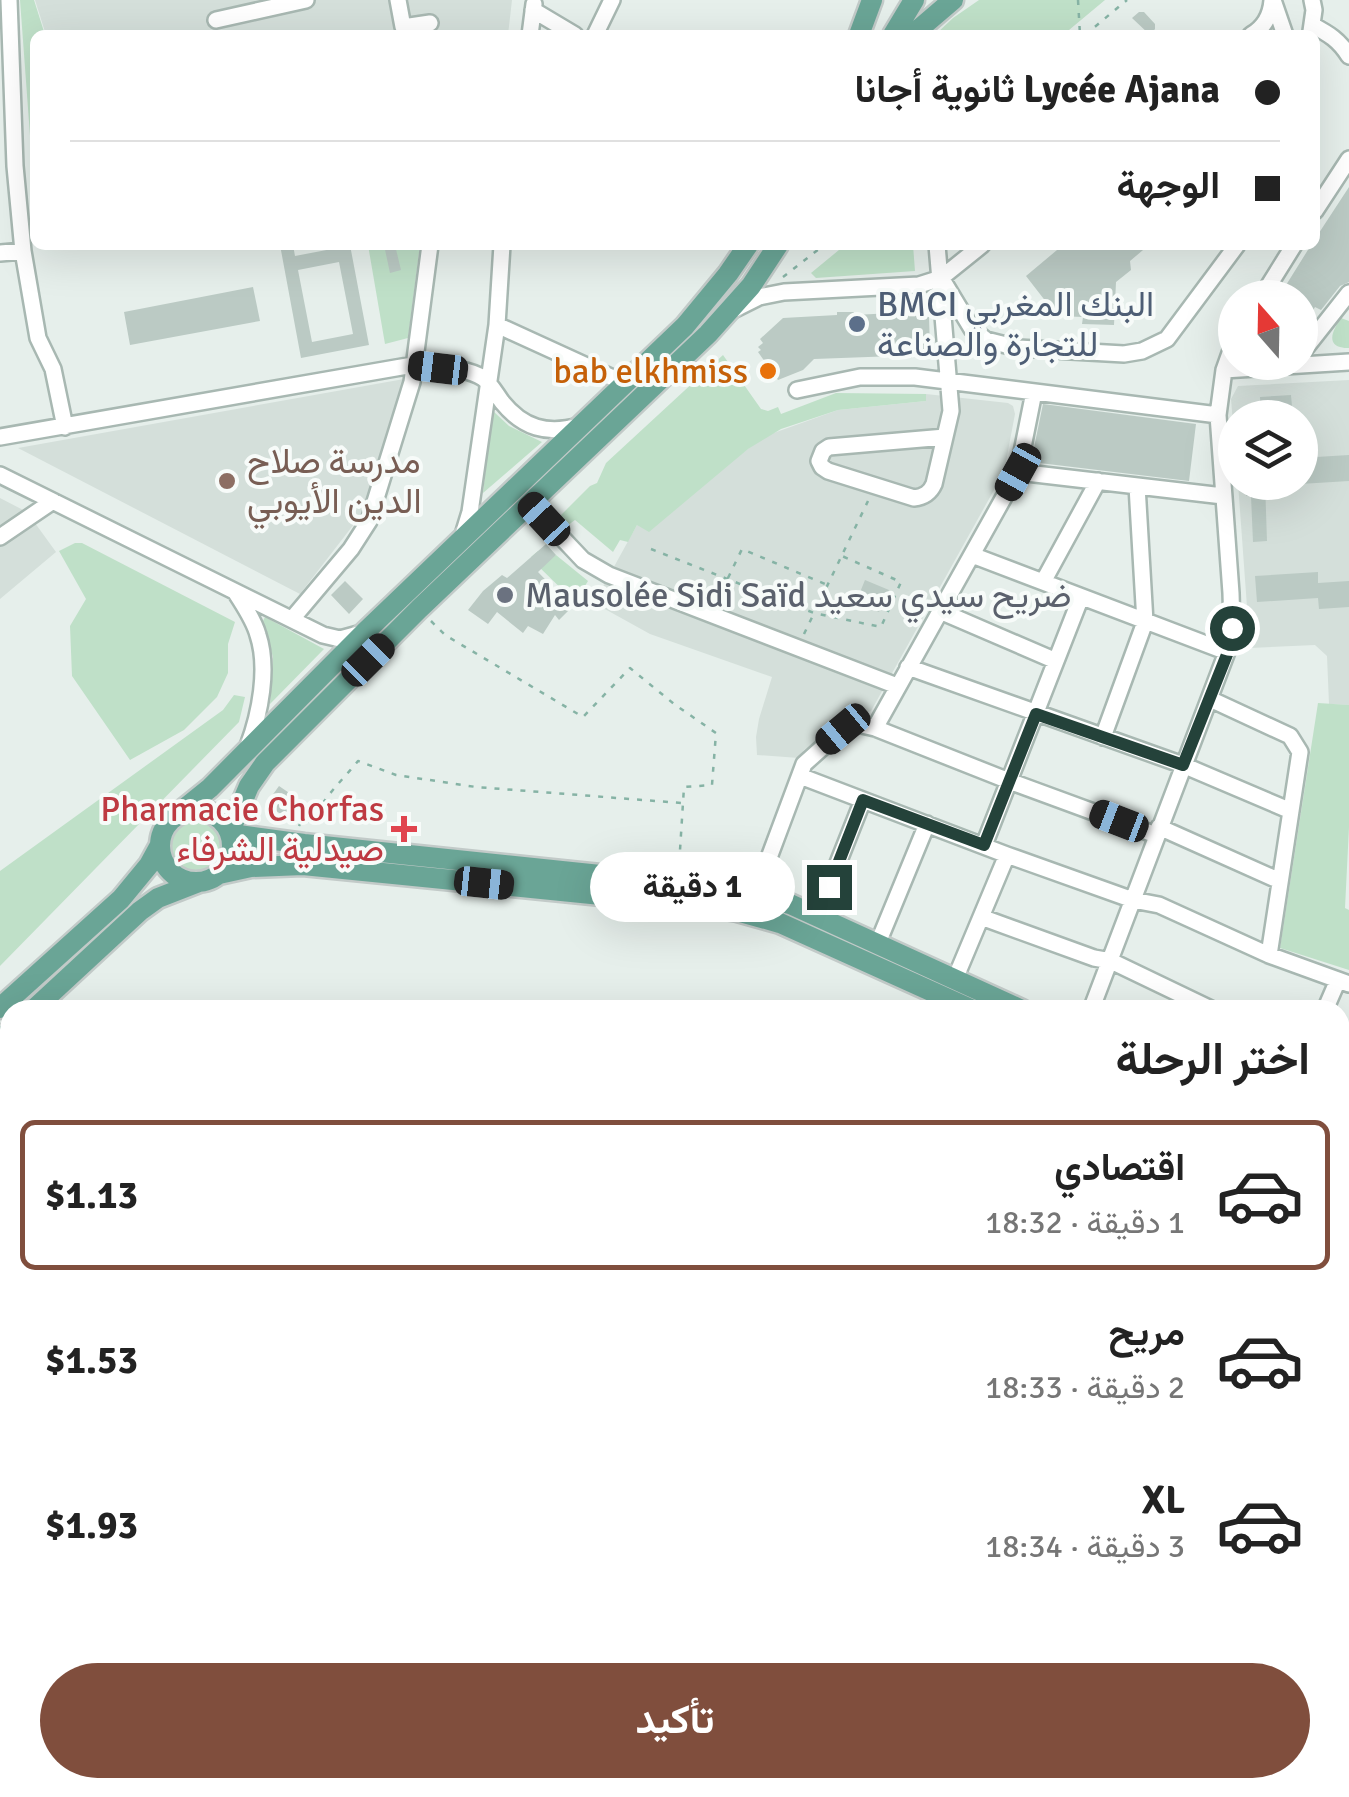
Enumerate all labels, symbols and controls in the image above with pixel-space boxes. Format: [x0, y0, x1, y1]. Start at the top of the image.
text: Lycée Ajana ثانوية أجانا [855, 66, 1220, 113]
text: الوجهة [1117, 162, 1220, 209]
north arrow [1218, 280, 1318, 380]
map controls [1218, 280, 1318, 500]
place label: BMCI البنك المغربي للتجارة والصناعة [877, 283, 1154, 366]
marker: BMCI البنك المغربي للتجارة والصناعة [846, 313, 868, 335]
car [406, 349, 470, 387]
place label: bab elkhmiss [553, 350, 748, 393]
marker: bab elkhmiss [757, 360, 779, 382]
button: layers [1218, 400, 1318, 500]
car [990, 438, 1046, 506]
place label: مدرسة صلاح الدين الأيوبي [247, 440, 422, 530]
marker: مدرسة صلاح الدين الأيوبي [216, 470, 238, 492]
car [513, 487, 575, 551]
place label: Mausolée Sidi Saïd ضريح سيدي سعيد [525, 574, 1071, 624]
marker: Mausolée Sidi Saïd ضريح سيدي سعيد [494, 584, 516, 606]
route start [1210, 606, 1255, 651]
car [336, 628, 400, 692]
car [810, 698, 876, 760]
place label: Pharmacie Chorfas صيدلية الشرفاء [100, 788, 384, 871]
car [1086, 796, 1152, 846]
marker: Pharmacie Chorfas صيدلية الشرفاء [393, 818, 415, 840]
callout: 1 دقيقة [589, 852, 794, 922]
car [453, 865, 515, 901]
route end [807, 865, 852, 910]
text: 1 دقيقة [643, 867, 742, 906]
text: اختر الرحلة [1116, 1032, 1310, 1087]
text: اقتصادي [1054, 1144, 1185, 1191]
icon: car [1215, 1150, 1305, 1240]
text: $1.13 [45, 1172, 138, 1219]
text: 1 دقيقة · 18:32 [985, 1203, 1185, 1242]
text: مريح [1109, 1309, 1185, 1356]
icon: car [1215, 1315, 1305, 1405]
text: $1.53 [45, 1337, 138, 1384]
text: 2 دقيقة · 18:33 [985, 1368, 1185, 1407]
text: XL [1142, 1477, 1185, 1524]
icon: car [1215, 1480, 1305, 1570]
text: $1.93 [45, 1502, 138, 1549]
text: 3 دقيقة · 18:34 [985, 1527, 1185, 1566]
button: تأكيد [40, 1663, 1310, 1778]

